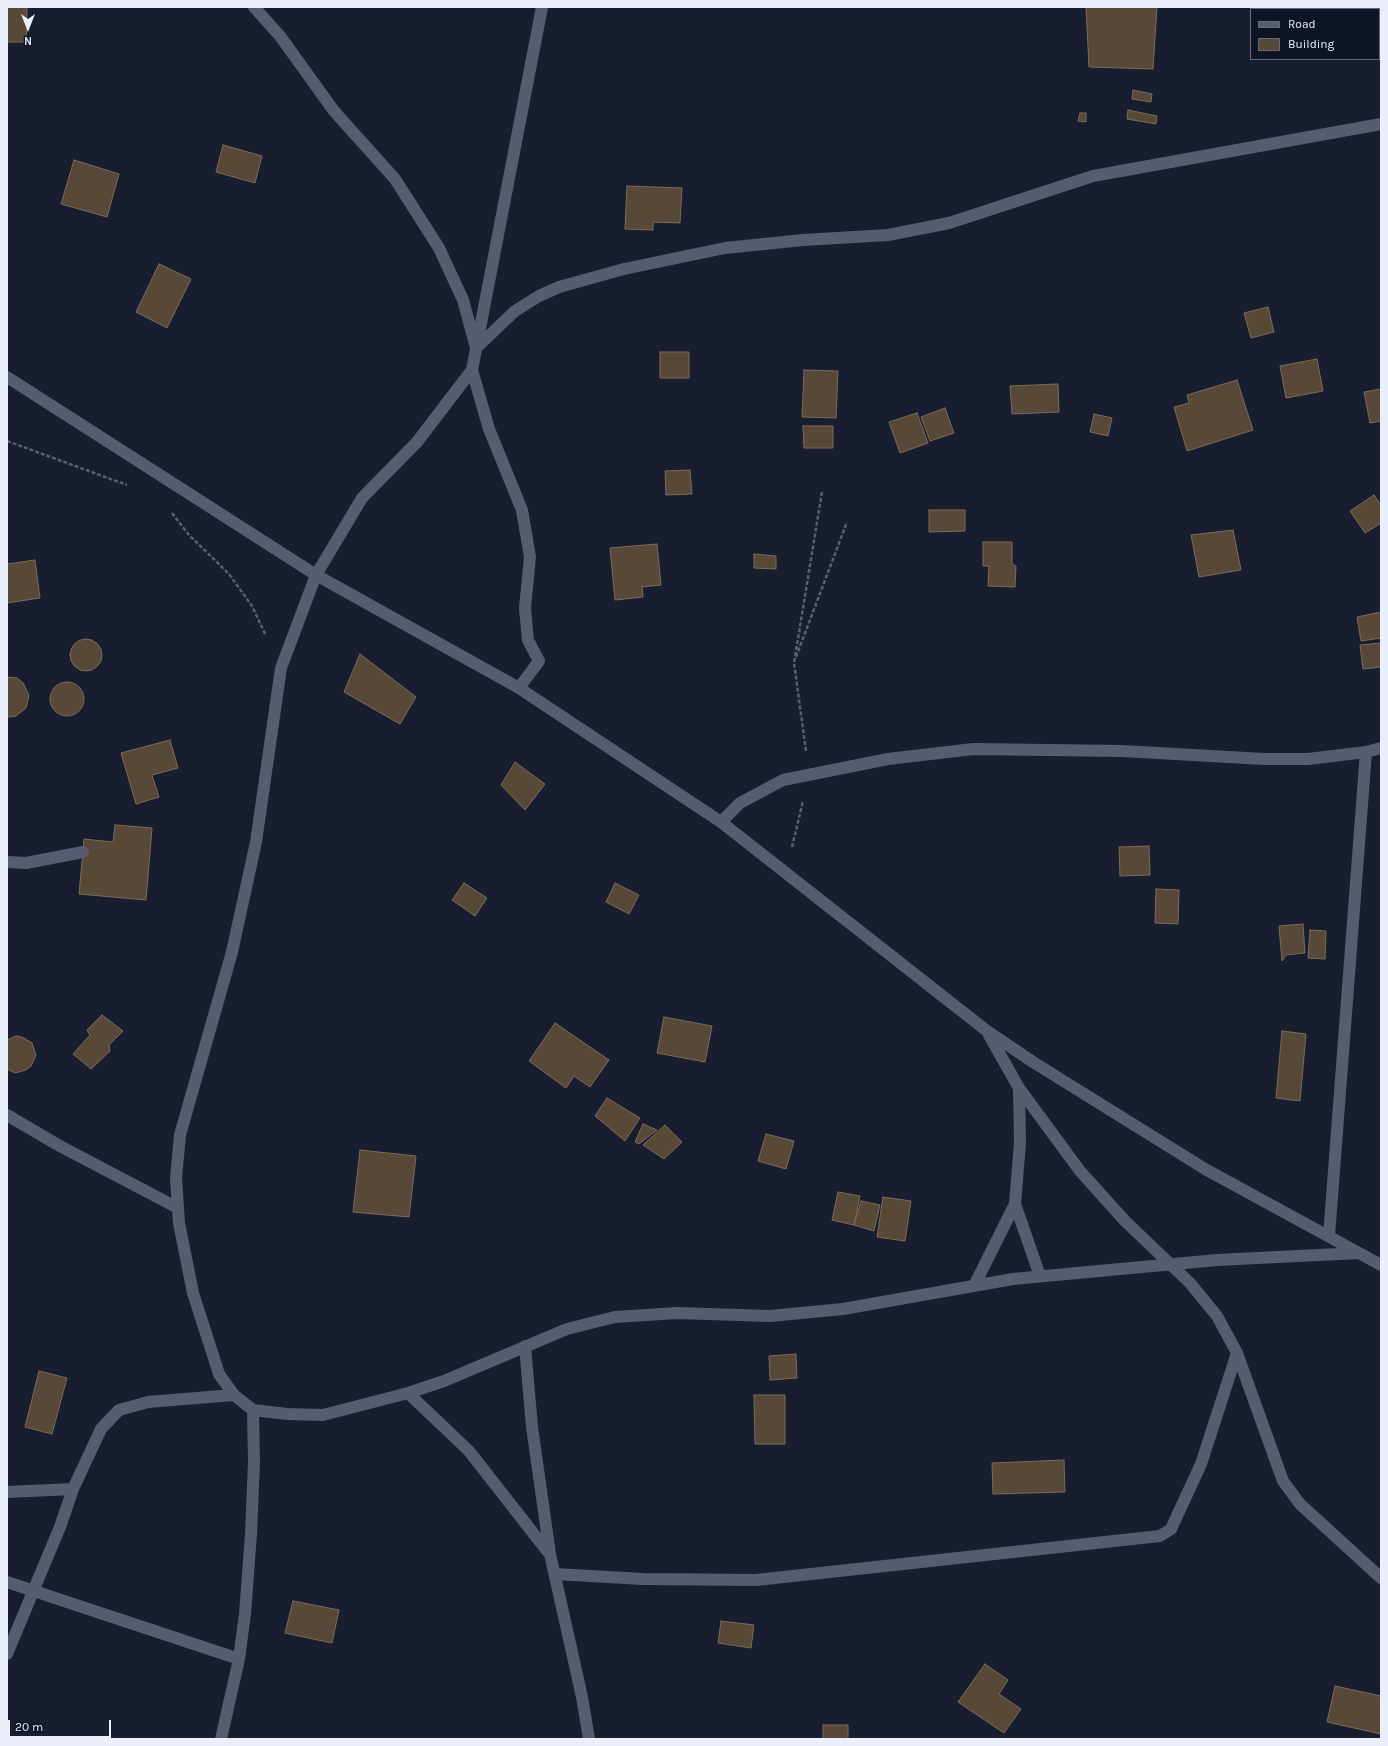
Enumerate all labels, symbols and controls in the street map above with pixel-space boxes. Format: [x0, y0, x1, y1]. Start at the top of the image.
north arrow [8, 8, 48, 48]
legend [1250, 8, 1380, 60]
text: Road [1288, 17, 1316, 31]
text: N [24, 34, 32, 47]
text: Building [1288, 37, 1334, 51]
scale bar [10, 1712, 113, 1738]
text: 20 m [15, 1720, 43, 1734]

